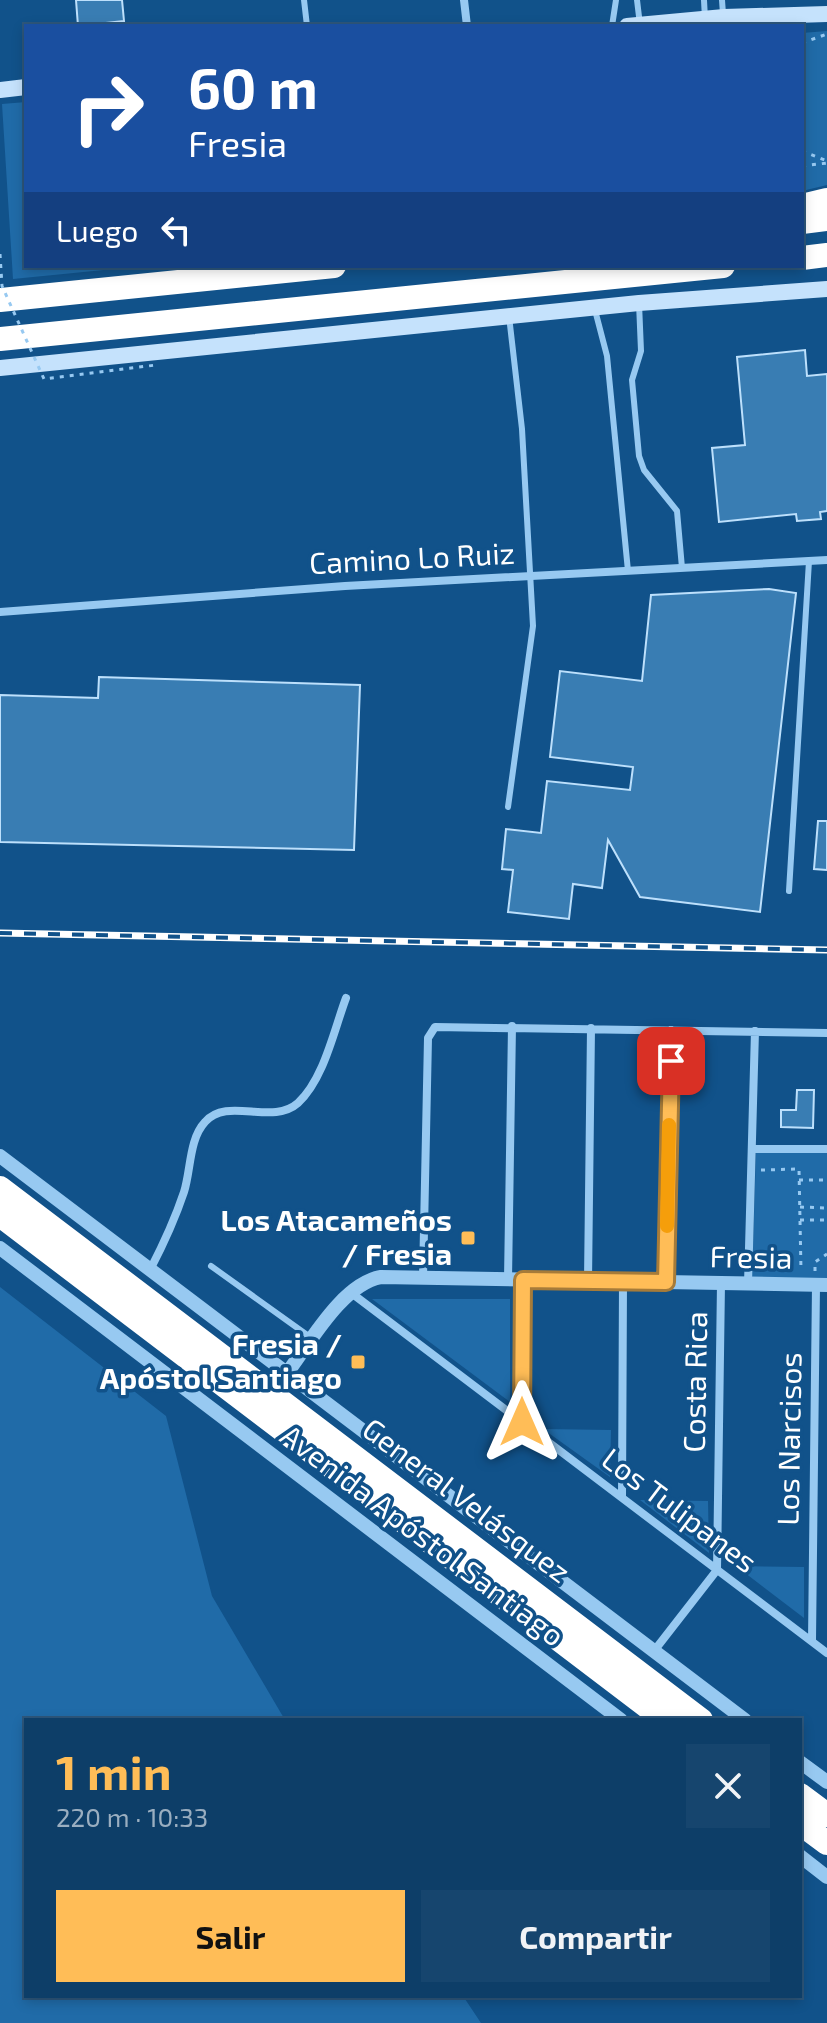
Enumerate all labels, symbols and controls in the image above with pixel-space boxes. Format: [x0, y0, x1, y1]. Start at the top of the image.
text: 60 m [188, 53, 318, 120]
icon: right [56, 56, 160, 160]
text: Fresia [188, 121, 287, 164]
icon: left [154, 208, 198, 252]
text: Luego [56, 212, 138, 248]
street label: Camino Lo Ruiz [308, 534, 516, 580]
pin [637, 1027, 705, 1095]
icon: arrive [649, 1039, 693, 1083]
place label: Los Atacameños / Fresia [221, 1201, 452, 1271]
marker: Los Atacameños / Fresia [459, 1229, 477, 1247]
street label: Fresia [709, 1237, 793, 1275]
street label: Costa Rica [675, 1311, 713, 1453]
place label: Fresia / Apóstol Santiago [100, 1325, 342, 1395]
street label: Los Narcisos [768, 1352, 808, 1526]
marker: Fresia / Apóstol Santiago [349, 1353, 367, 1371]
position arrow [480, 1380, 564, 1464]
street label: General Velásquez [356, 1410, 578, 1589]
street label: Avenida Apóstol Santiago [274, 1416, 572, 1653]
street label: Los Tulipanes [596, 1440, 765, 1579]
text: 1 min [56, 1742, 172, 1800]
button: close [686, 1744, 770, 1828]
text: 220 m · 10:33 [56, 1801, 208, 1832]
button: Salir [56, 1890, 405, 1982]
button: Compartir [421, 1890, 770, 1982]

